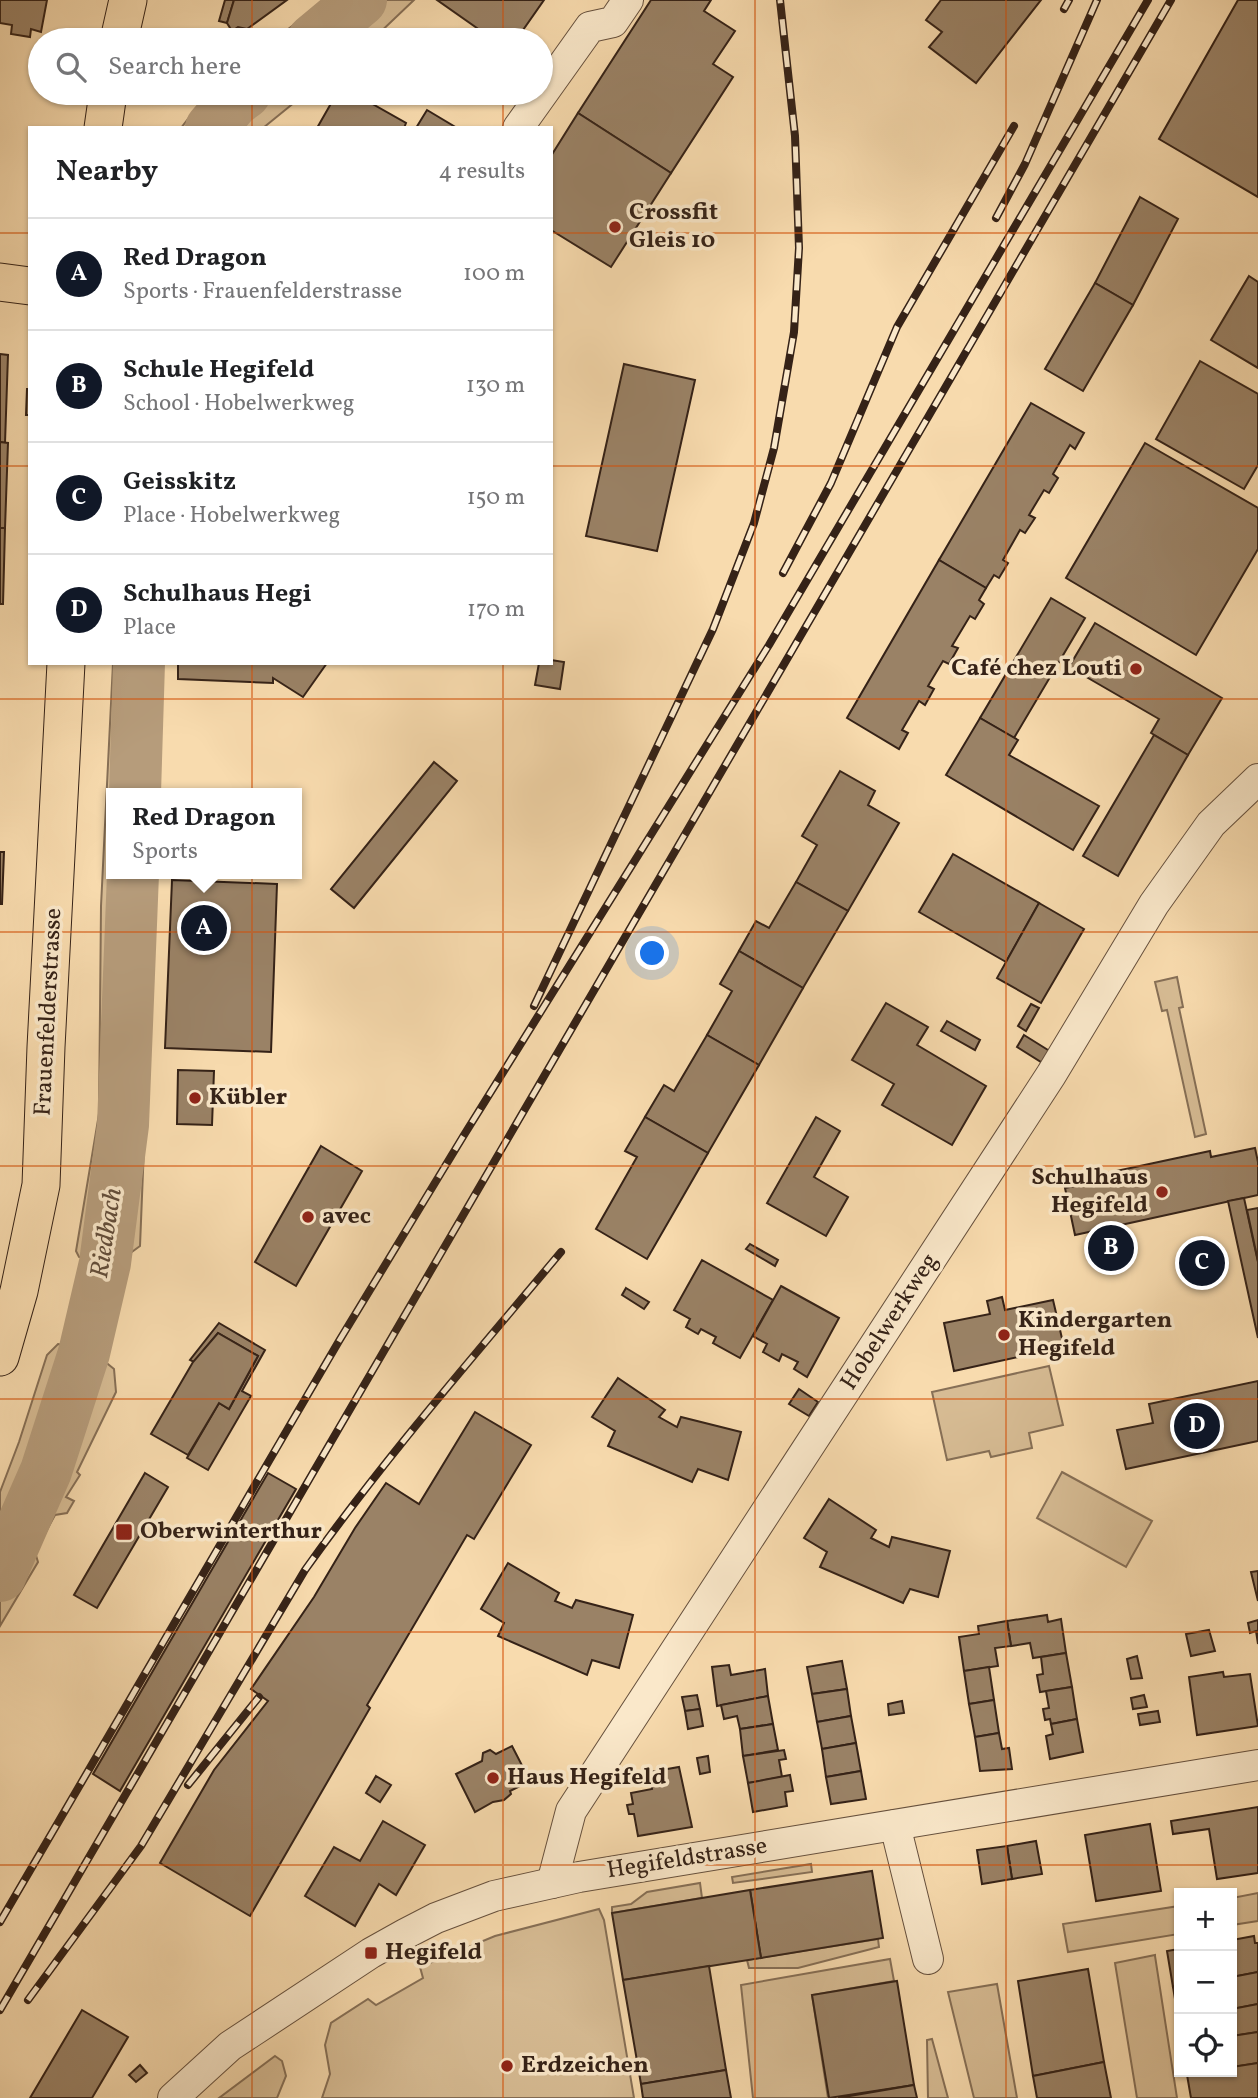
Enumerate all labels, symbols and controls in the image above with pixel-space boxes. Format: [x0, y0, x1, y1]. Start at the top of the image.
search box [28, 28, 553, 105]
icon: search [52, 48, 90, 86]
text: Search here [108, 49, 241, 85]
text: Nearby [56, 151, 158, 193]
text: 4 results [439, 156, 525, 188]
place label: Crossfit Gleis 10 [629, 196, 718, 258]
marker: Crossfit Gleis 10 [607, 219, 623, 235]
text: Red Dragon [123, 240, 267, 276]
text: A [71, 258, 87, 290]
text: 100 m [463, 258, 525, 290]
text: Sports · Frauenfelderstrasse [123, 276, 402, 308]
text: Schule Hegifeld [123, 352, 314, 388]
text: B [71, 370, 87, 402]
text: 130 m [466, 370, 525, 402]
text: School · Hobelwerkweg [123, 388, 355, 420]
text: Geisskitz [123, 464, 236, 500]
text: C [72, 482, 86, 514]
text: 150 m [467, 482, 525, 514]
text: Place · Hobelwerkweg [123, 500, 340, 532]
text: Schulhaus Hegi [123, 576, 312, 612]
text: D [71, 594, 87, 626]
text: 170 m [467, 594, 525, 626]
text: Place [123, 612, 176, 644]
place label: Café chez Louti [951, 652, 1122, 686]
marker: Café chez Louti [1128, 661, 1144, 677]
popup [106, 788, 302, 879]
text: Red Dragon [132, 800, 276, 836]
text: Sports [132, 836, 198, 868]
pin: A [181, 902, 227, 954]
street label: Frauenfelderstrasse [27, 907, 71, 1117]
your location [635, 936, 669, 970]
place label: Kübler [209, 1081, 287, 1115]
marker: Kübler [187, 1090, 203, 1106]
place label: Schulhaus Hegifeld [1031, 1161, 1148, 1223]
marker: Schulhaus Hegifeld [1154, 1184, 1170, 1200]
water label: Riedbach [82, 1185, 132, 1281]
place label: avec [322, 1200, 371, 1234]
marker: avec [300, 1209, 316, 1225]
pin: B [1088, 1222, 1134, 1274]
pin: C [1179, 1237, 1225, 1289]
street label: Hobelwerkweg [833, 1247, 947, 1397]
place label: Kindergarten Hegifeld [1018, 1304, 1172, 1366]
marker: Kindergarten Hegifeld [996, 1327, 1012, 1343]
pin: D [1174, 1400, 1220, 1452]
place label: Oberwinterthur [140, 1515, 322, 1549]
marker: Oberwinterthur [114, 1522, 134, 1542]
place label: Haus Hegifeld [507, 1761, 667, 1795]
marker: Haus Hegifeld [485, 1770, 501, 1786]
street label: Hegifeldstrasse [604, 1830, 770, 1888]
map controls [1174, 1888, 1237, 2077]
button: + [1174, 1888, 1237, 1951]
place label: Hegifeld [385, 1936, 482, 1970]
marker: Hegifeld [363, 1945, 379, 1961]
button: − [1174, 1951, 1237, 2014]
button: locate [1174, 2014, 1237, 2077]
place label: Erdzeichen [521, 2049, 649, 2083]
marker: Erdzeichen [499, 2058, 515, 2074]

